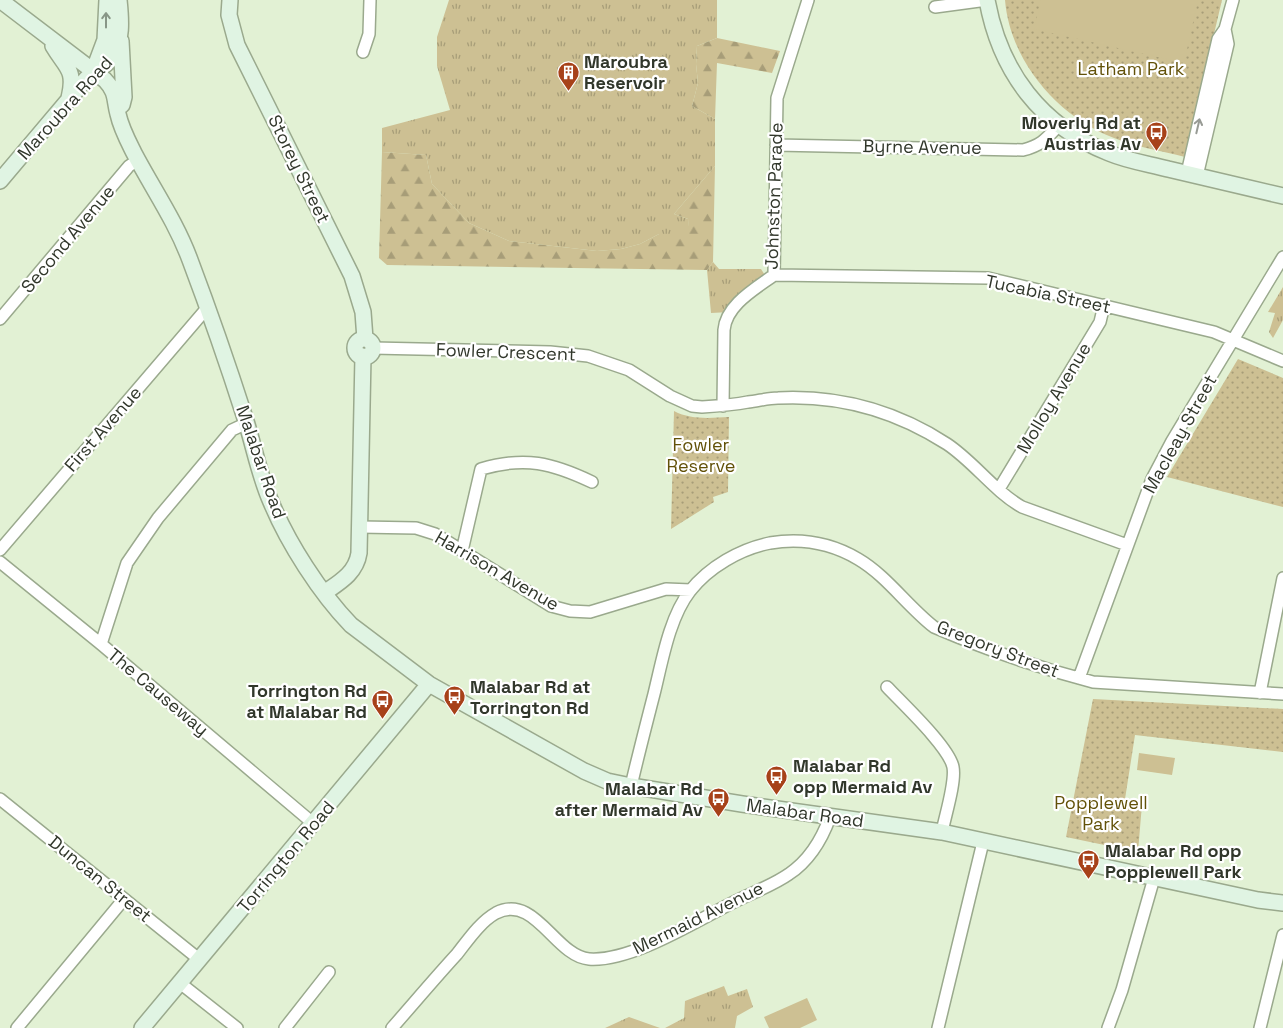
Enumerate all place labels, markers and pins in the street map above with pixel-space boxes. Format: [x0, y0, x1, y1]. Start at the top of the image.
place label: Maroubra Reservoir [584, 50, 669, 94]
building icon: Maroubra Reservoir [556, 60, 580, 91]
place label: Moverly Rd at Austrias Av [1021, 111, 1141, 155]
bus stop icon: Moverly Rd at Austrias Av [1145, 121, 1169, 152]
place label: Malabar Rd at Torrington Rd [470, 675, 590, 719]
place label: Torrington Rd at Malabar Rd [247, 679, 367, 723]
bus stop icon: Malabar Rd at Torrington Rd [442, 685, 466, 716]
bus stop icon: Torrington Rd at Malabar Rd [371, 689, 395, 720]
place label: Malabar Rd opp Mermaid Av [793, 754, 933, 798]
bus stop icon: Malabar Rd opp Mermaid Av [765, 764, 789, 795]
place label: Malabar Rd after Mermaid Av [555, 777, 703, 821]
bus stop icon: Malabar Rd after Mermaid Av [707, 787, 731, 818]
place label: Malabar Rd opp Popplewell Park [1105, 839, 1242, 883]
bus stop icon: Malabar Rd opp Popplewell Park [1077, 849, 1101, 880]

